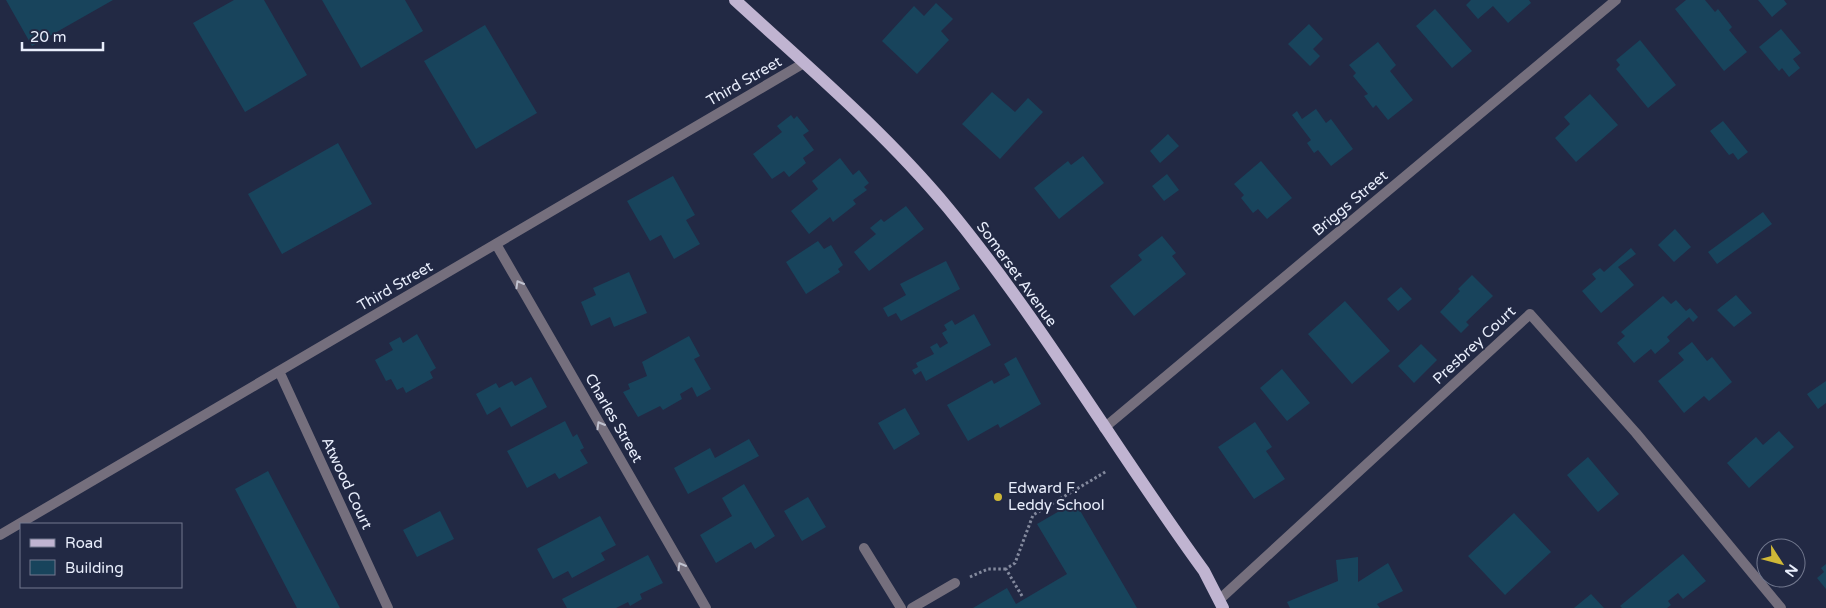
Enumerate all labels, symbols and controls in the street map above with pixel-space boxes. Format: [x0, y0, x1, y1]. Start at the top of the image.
scale bar [22, 20, 104, 52]
text: 20 m [30, 28, 67, 46]
street label: Third Street [703, 52, 785, 110]
street label: Briggs Street [1309, 166, 1391, 240]
street label: Somerset Avenue [973, 218, 1061, 330]
street label: Third Street [354, 257, 436, 315]
one-way arrow [515, 281, 525, 290]
street label: Presbrey Court [1429, 302, 1519, 388]
street label: Charles Street [581, 370, 647, 466]
one-way arrow [597, 421, 607, 430]
street label: Atwood Court [318, 434, 376, 532]
place label: Edward F. Leddy School [1008, 479, 1104, 514]
marker: Edward F. Leddy School [992, 491, 1004, 503]
legend [20, 523, 182, 588]
text: Road [65, 534, 103, 552]
north arrow [1756, 538, 1806, 588]
text: Building [65, 559, 124, 577]
text: N [1781, 561, 1801, 580]
one-way arrow [678, 562, 688, 571]

